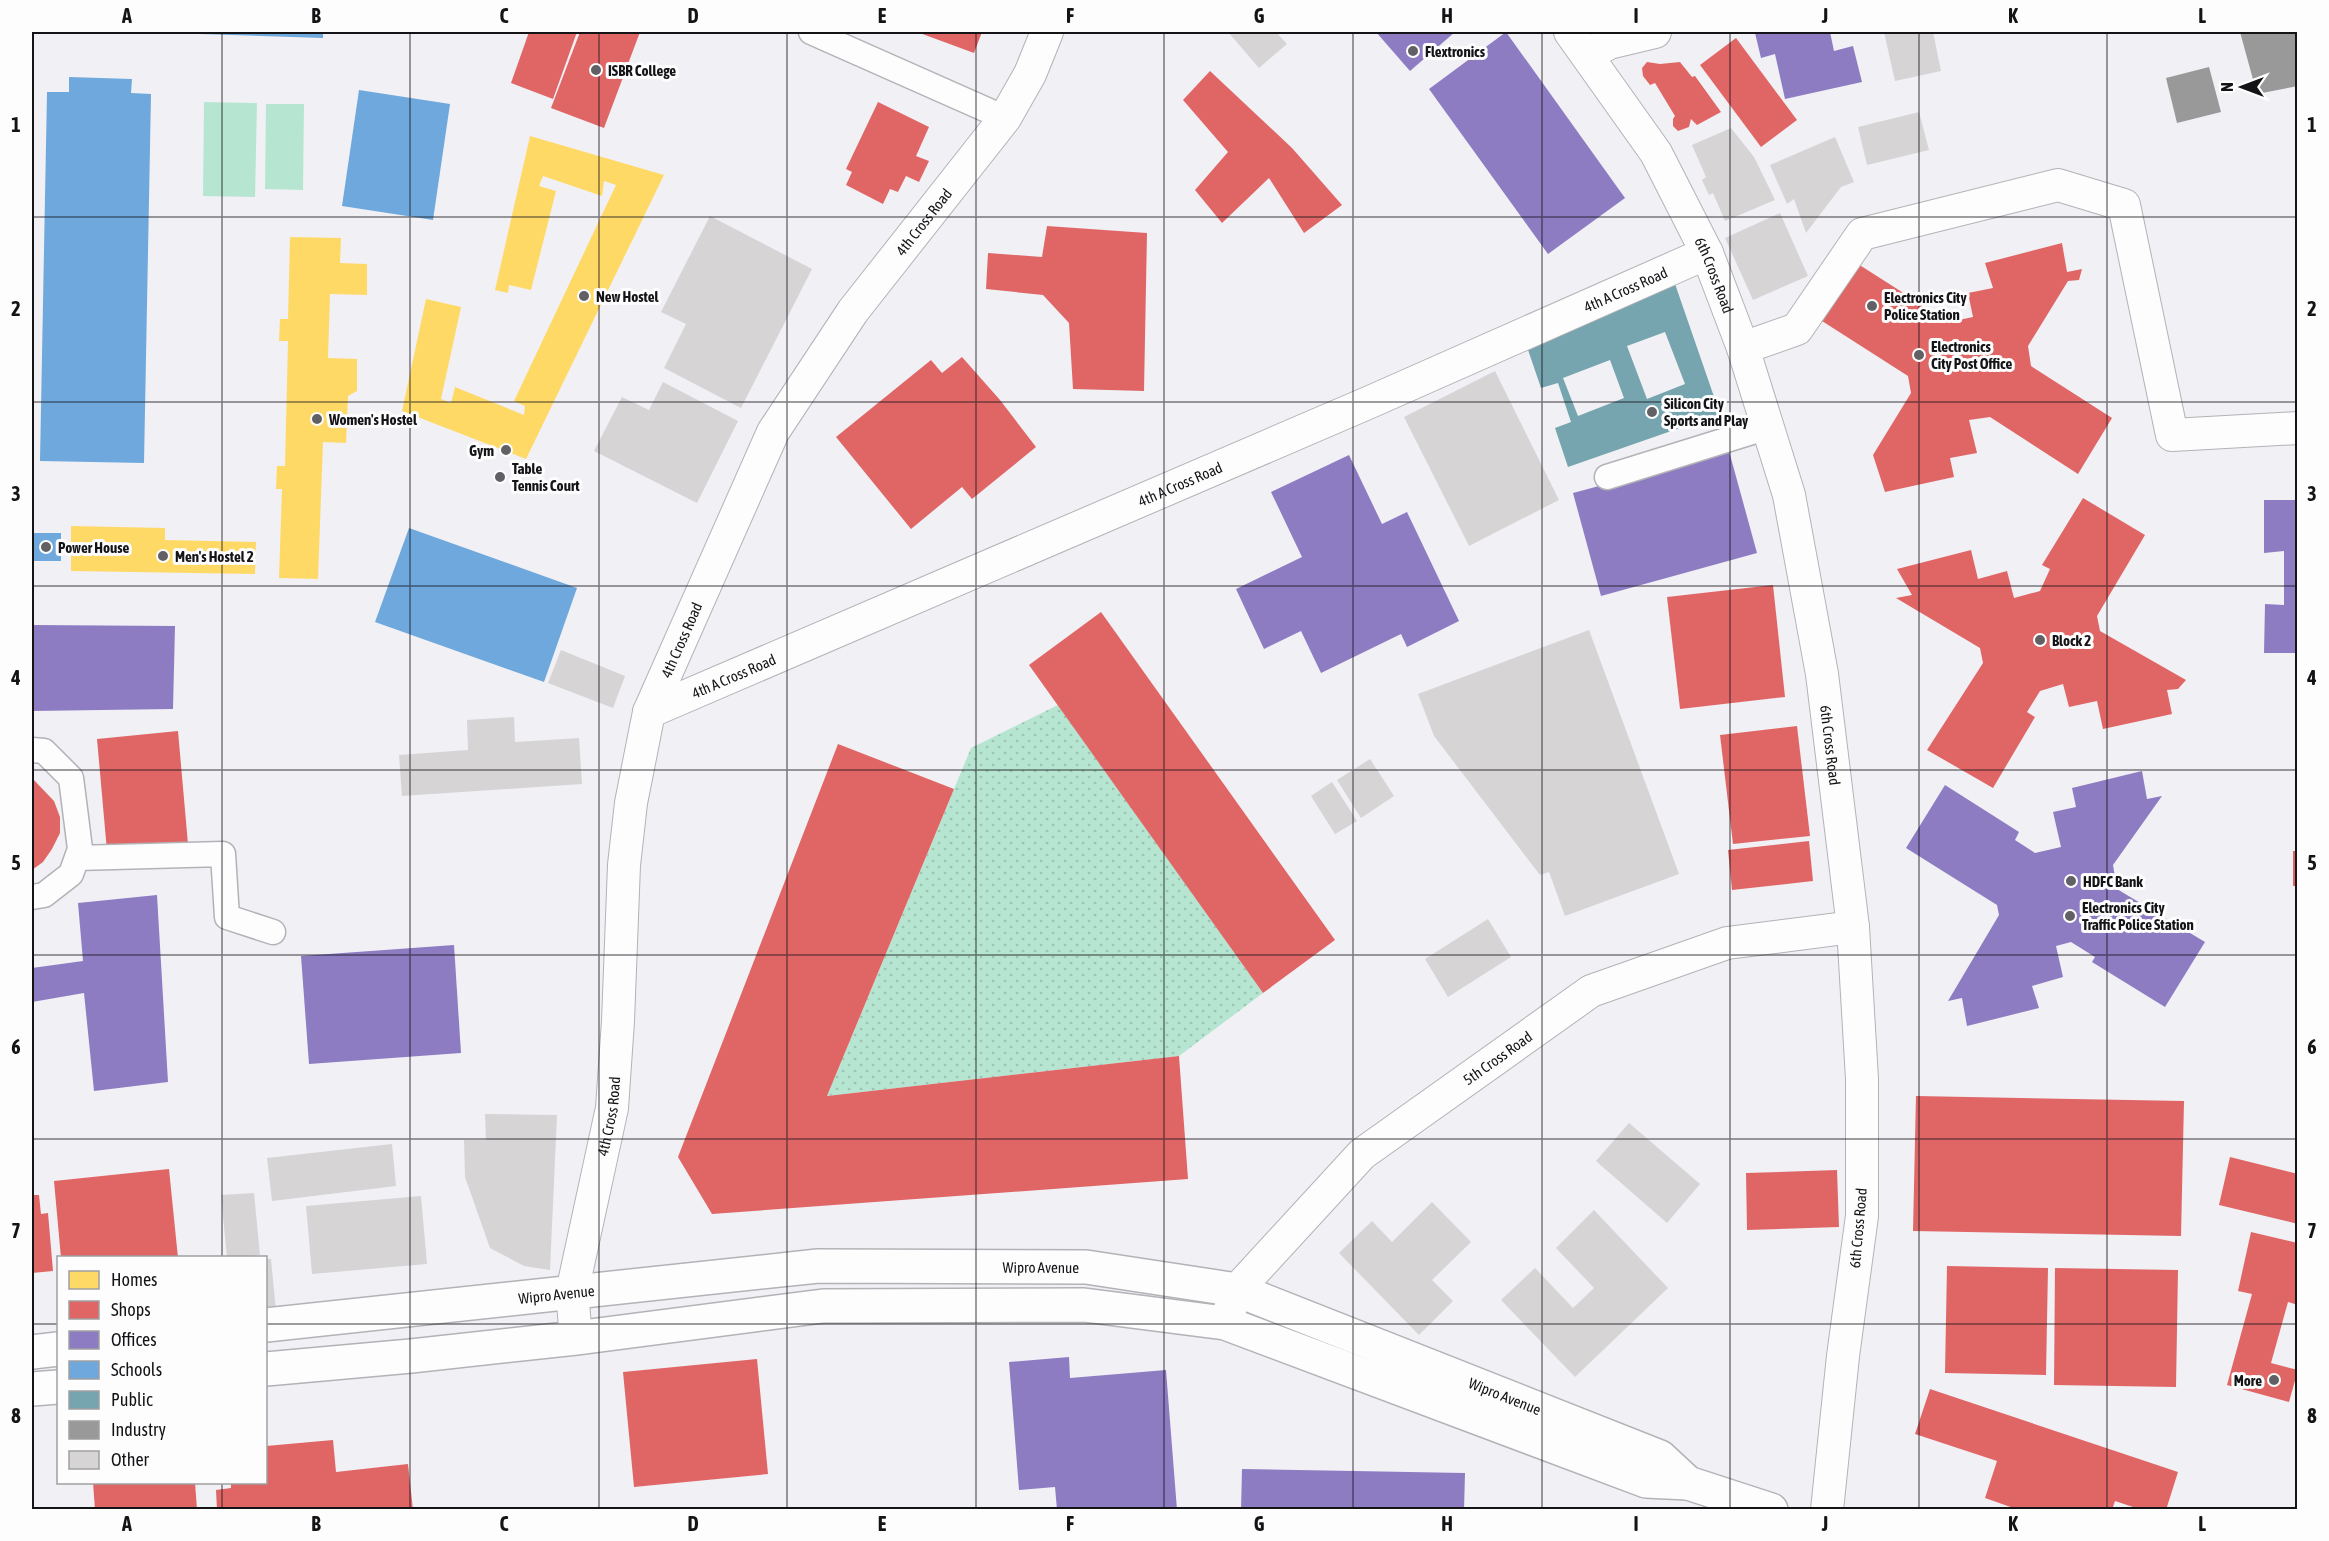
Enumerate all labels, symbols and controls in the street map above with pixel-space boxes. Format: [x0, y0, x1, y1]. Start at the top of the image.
text: A [121, 4, 132, 27]
text: B [311, 4, 321, 27]
text: C [500, 4, 509, 27]
text: D [687, 4, 699, 27]
text: E [878, 4, 887, 27]
text: F [1066, 4, 1074, 27]
text: G [1254, 4, 1265, 27]
text: H [1441, 4, 1453, 27]
text: I [1633, 4, 1639, 27]
text: J [1821, 4, 1828, 27]
text: K [2008, 4, 2018, 27]
text: L [2198, 4, 2206, 27]
place label: Flextronics [1425, 43, 1486, 60]
marker: Flextronics [1406, 44, 1420, 58]
north arrow [2212, 57, 2272, 117]
place label: ISBR College [608, 62, 676, 79]
marker: ISBR College [589, 63, 603, 77]
text: N [2218, 82, 2236, 92]
text: 1 [11, 113, 21, 136]
text: 1 [2307, 113, 2317, 136]
street label: 4th Cross Road [892, 185, 955, 258]
street label: 6th Cross Road [1692, 234, 1737, 315]
street label: 4th A Cross Road [1581, 263, 1670, 315]
place label: New Hostel [596, 288, 660, 305]
marker: New Hostel [577, 289, 591, 303]
place label: Electronics City Police Station [1884, 289, 1967, 323]
text: 2 [11, 297, 21, 320]
text: 2 [2307, 297, 2317, 320]
marker: Electronics City Police Station [1865, 299, 1879, 313]
place label: Electronics City Post Office [1931, 338, 2013, 372]
marker: Electronics City Post Office [1912, 348, 1926, 362]
place label: Silicon City Sports and Play [1664, 395, 1749, 429]
marker: Silicon City Sports and Play [1645, 405, 1659, 419]
place label: Women's Hostel [328, 411, 418, 428]
marker: Women's Hostel [310, 412, 324, 426]
place label: Gym [469, 442, 494, 459]
marker: Gym [499, 443, 513, 457]
street label: 4th A Cross Road [1135, 458, 1225, 509]
place label: Table Tennis Court [512, 460, 580, 494]
marker: Table Tennis Court [493, 470, 507, 484]
text: 3 [11, 482, 21, 505]
text: 3 [2307, 482, 2317, 505]
place label: Power House [58, 539, 130, 556]
marker: Power House [39, 540, 53, 554]
place label: Men's Hostel 2 [175, 548, 254, 565]
marker: Men's Hostel 2 [156, 549, 170, 563]
street label: 4th Cross Road [657, 600, 705, 680]
place label: Block 2 [2052, 632, 2091, 649]
marker: Block 2 [2033, 633, 2047, 647]
street label: 4th A Cross Road [689, 650, 778, 701]
text: 4 [10, 666, 21, 689]
text: 4 [2306, 666, 2317, 689]
street label: 6th Cross Road [1817, 704, 1844, 786]
text: 5 [11, 851, 21, 874]
text: 5 [2307, 851, 2317, 874]
place label: HDFC Bank [2083, 873, 2143, 890]
marker: HDFC Bank [2064, 874, 2078, 888]
place label: Electronics City Traffic Police Station [2082, 899, 2194, 933]
marker: Electronics City Traffic Police Station [2063, 909, 2077, 923]
street label: 5th Cross Road [1460, 1027, 1535, 1088]
text: 6 [11, 1035, 21, 1058]
text: 6 [2307, 1035, 2317, 1058]
street label: 4th Cross Road [593, 1076, 623, 1157]
street label: 6th Cross Road [1846, 1187, 1870, 1269]
text: 7 [11, 1219, 21, 1242]
text: 7 [2307, 1219, 2317, 1242]
legend [57, 1256, 267, 1484]
street label: Wipro Avenue [1003, 1258, 1079, 1275]
text: Homes [111, 1269, 157, 1290]
street label: Wipro Avenue [517, 1281, 596, 1306]
text: Shops [111, 1299, 151, 1320]
text: Offices [111, 1329, 157, 1350]
text: Schools [111, 1359, 162, 1380]
place label: More [2234, 1372, 2262, 1389]
marker: More [2267, 1373, 2281, 1387]
street label: Wipro Avenue [1466, 1374, 1544, 1418]
text: Public [111, 1389, 153, 1410]
text: 8 [11, 1404, 21, 1427]
text: 8 [2307, 1404, 2317, 1427]
text: Industry [111, 1419, 166, 1440]
text: Other [111, 1449, 150, 1470]
text: A [121, 1512, 132, 1535]
text: B [311, 1512, 321, 1535]
text: C [500, 1512, 509, 1535]
text: D [687, 1512, 699, 1535]
text: E [878, 1512, 887, 1535]
text: F [1066, 1512, 1074, 1535]
text: G [1254, 1512, 1265, 1535]
text: H [1441, 1512, 1453, 1535]
text: I [1633, 1512, 1639, 1535]
text: J [1821, 1512, 1828, 1535]
text: K [2008, 1512, 2018, 1535]
text: L [2198, 1512, 2206, 1535]

